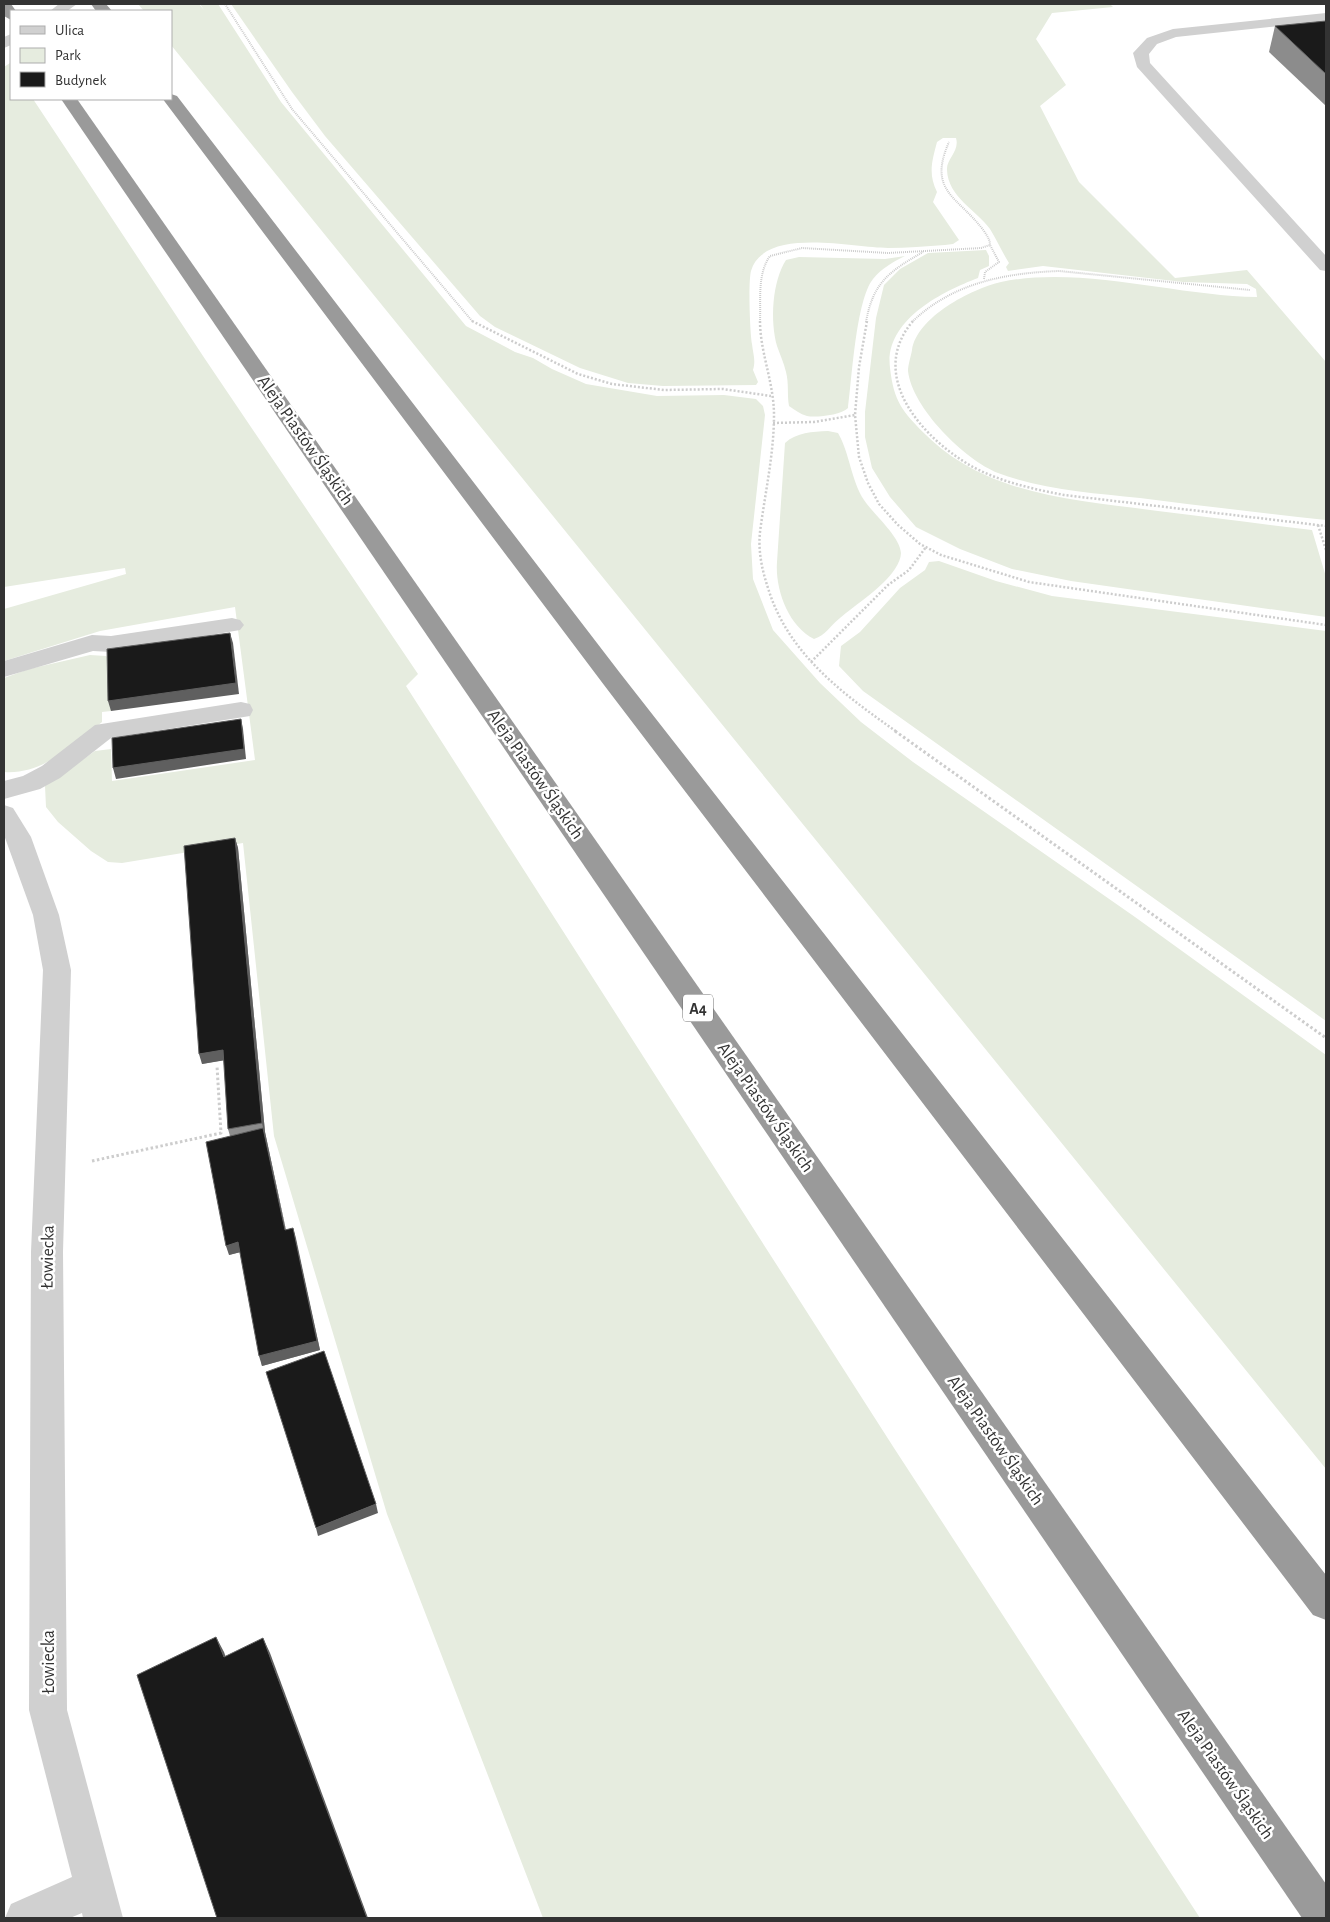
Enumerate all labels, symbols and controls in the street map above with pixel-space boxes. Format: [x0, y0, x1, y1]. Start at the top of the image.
legend [10, 10, 172, 100]
text: Ulica [55, 23, 84, 38]
text: Park [55, 48, 81, 63]
text: Budynek [55, 73, 107, 88]
street label: Aleja Piastów Śląskich [254, 371, 359, 509]
street label: Aleja Piastów Śląskich [484, 705, 589, 843]
road number: A4 [683, 994, 713, 1021]
street label: Aleja Piastów Śląskich [714, 1038, 819, 1176]
street label: Łowiecka [38, 1225, 58, 1289]
street label: Aleja Piastów Śląskich [944, 1371, 1049, 1509]
street label: Łowiecka [40, 1630, 58, 1694]
street label: Aleja Piastów Śląskich [1174, 1705, 1279, 1843]

